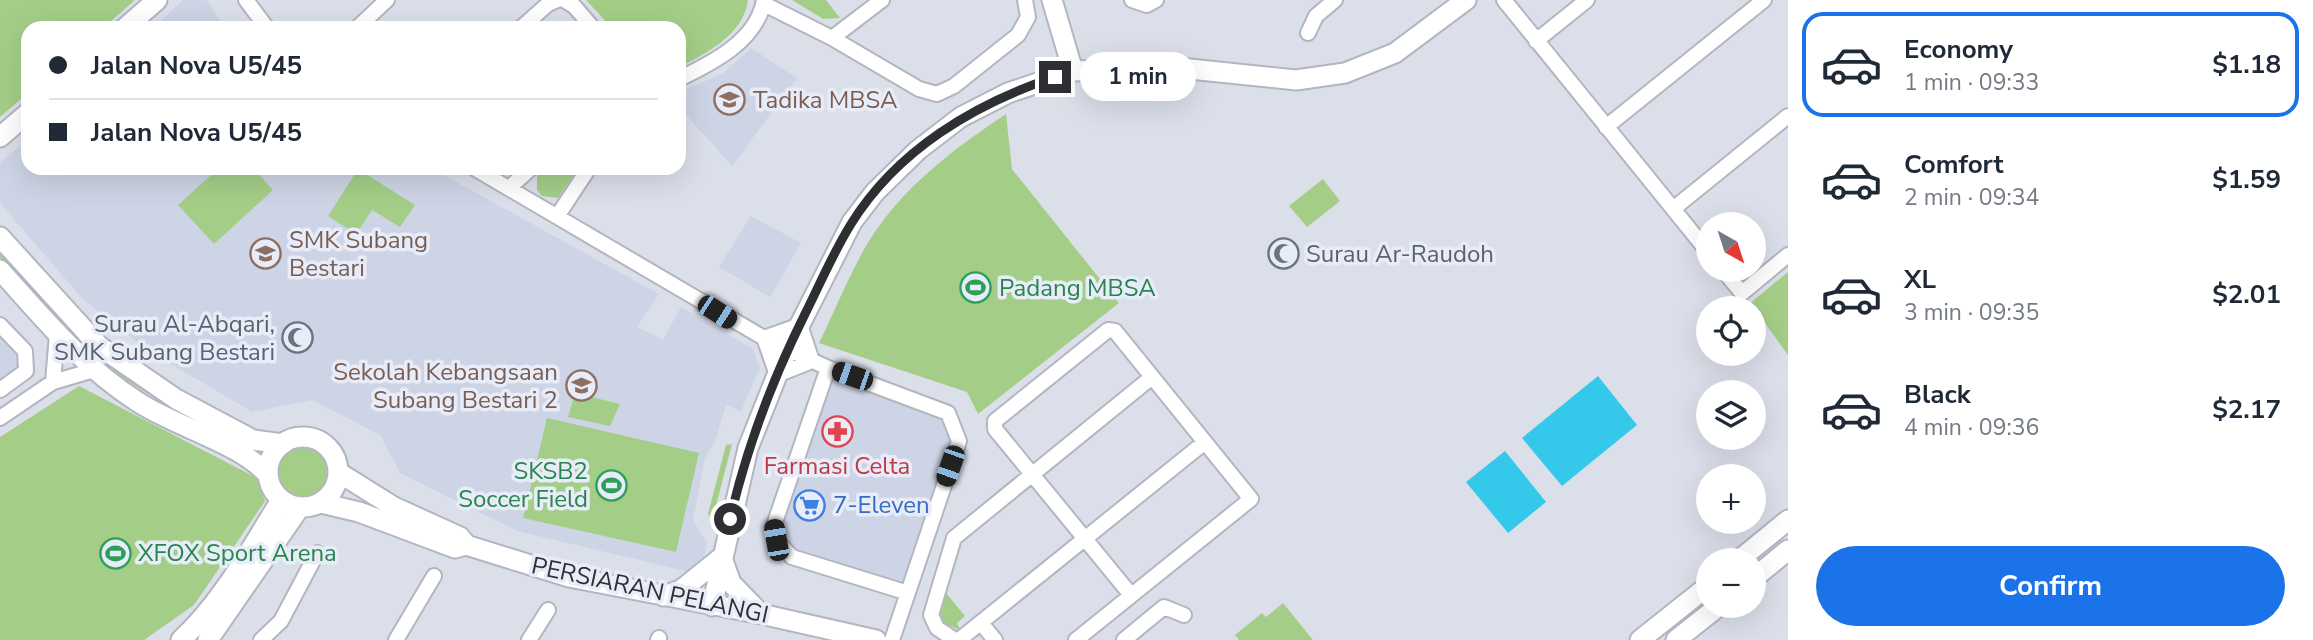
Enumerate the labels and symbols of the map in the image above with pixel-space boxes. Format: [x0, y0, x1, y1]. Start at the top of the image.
callout: 1 min [1080, 52, 1195, 102]
route end [1039, 61, 1071, 93]
school or university icon: Tadika MBSA [713, 83, 747, 117]
place label: Tadika MBSA [753, 84, 898, 116]
north arrow [1696, 212, 1766, 282]
place label: SMK Subang Bestari [289, 224, 428, 284]
school or university icon: SMK Subang Bestari [249, 237, 283, 271]
mosque icon: Surau Ar-Raudoh [1266, 237, 1300, 271]
place label: Surau Ar-Raudoh [1306, 238, 1494, 270]
sports icon: Padang MBSA [959, 271, 993, 305]
place label: Padang MBSA [999, 272, 1156, 304]
car [694, 292, 741, 332]
place label: Surau Al-Abqari, SMK Subang Bestari [54, 308, 275, 368]
mosque icon: Surau Al-Abqari, SMK Subang Bestari [281, 321, 315, 355]
place label: Sekolah Kebangsaan Subang Bestari 2 [333, 356, 558, 416]
car [829, 359, 876, 393]
school or university icon: Sekolah Kebangsaan Subang Bestari 2 [564, 369, 598, 403]
pharmacy icon: Farmasi Celta [820, 415, 854, 449]
car [934, 443, 967, 489]
place label: Farmasi Celta [764, 450, 910, 482]
place label: SKSB2 Soccer Field [458, 455, 588, 515]
sports icon: SKSB2 Soccer Field [594, 468, 628, 502]
supermarket icon: 7-Eleven [793, 488, 827, 522]
place label: 7-Eleven [833, 489, 930, 521]
route start [714, 503, 746, 535]
car [763, 517, 790, 563]
sports icon: XFOX Sport Arena [98, 536, 132, 570]
place label: XFOX Sport Arena [138, 537, 337, 569]
street label: PERSIARAN PELANGI [529, 549, 771, 631]

